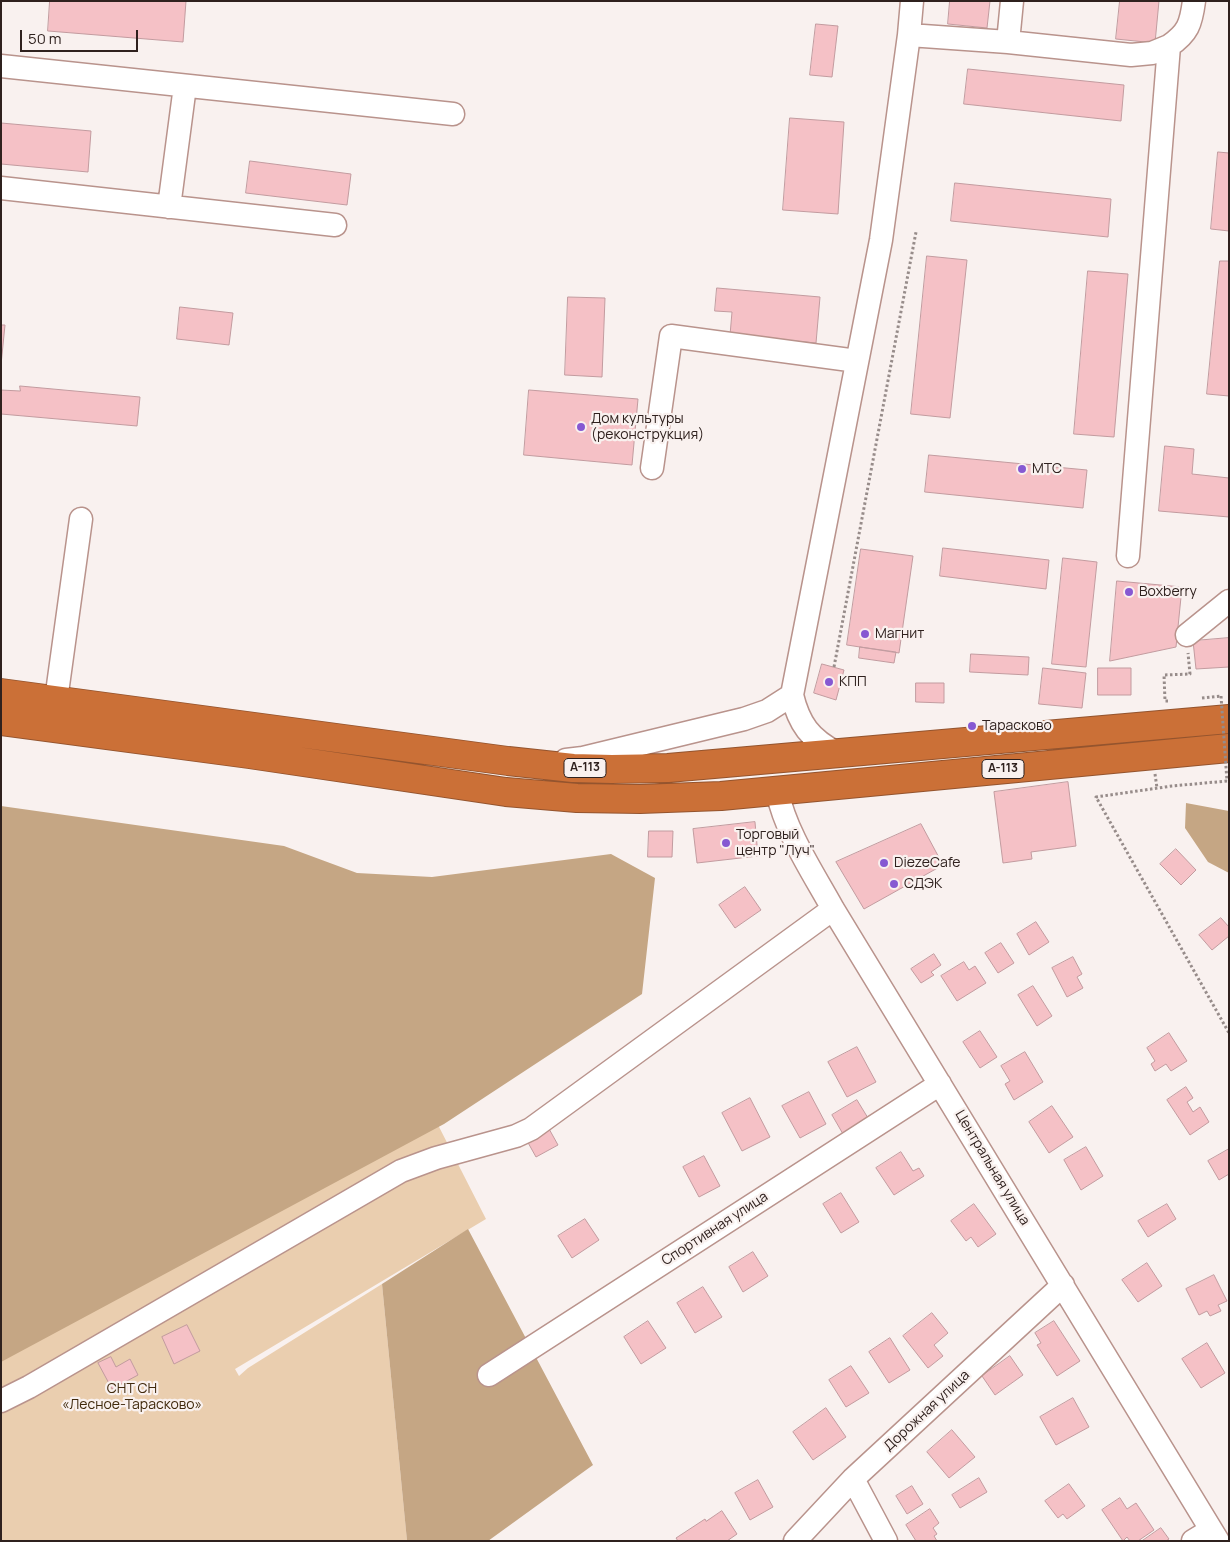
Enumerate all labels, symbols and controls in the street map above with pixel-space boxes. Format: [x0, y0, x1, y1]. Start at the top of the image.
scale bar [22, 20, 140, 52]
text: 50 m [28, 28, 62, 49]
place label: Дом культуры (реконструкция) [591, 411, 704, 444]
marker: Дом культуры (реконструкция) [575, 421, 587, 433]
place label: МТС [1032, 461, 1062, 477]
marker: МТС [1016, 463, 1028, 475]
place label: Boxberry [1139, 584, 1197, 600]
marker: Boxberry [1123, 586, 1135, 598]
place label: Магнит [875, 626, 924, 642]
marker: Магнит [859, 628, 871, 640]
place label: КПП [839, 674, 867, 690]
marker: КПП [823, 676, 835, 688]
place label: Тарасково [982, 718, 1052, 734]
marker: Тарасково [966, 720, 978, 732]
road number: А-113 [564, 758, 606, 778]
road number: А-113 [982, 760, 1024, 779]
place label: Торговый центр "Луч" [736, 827, 815, 860]
marker: Торговый центр "Луч" [720, 837, 732, 849]
place label: DiezeCafe [894, 855, 961, 871]
marker: DiezeCafe [878, 857, 890, 869]
place label: СДЭК [904, 876, 942, 892]
marker: СДЭК [888, 878, 900, 890]
street label: Центральная улица [951, 1107, 1033, 1229]
street label: Спортивная улица [659, 1188, 771, 1270]
street label: Дорожная улица [881, 1367, 973, 1455]
park label: СНТ СН «Лесное-Тарасково» [62, 1381, 202, 1414]

